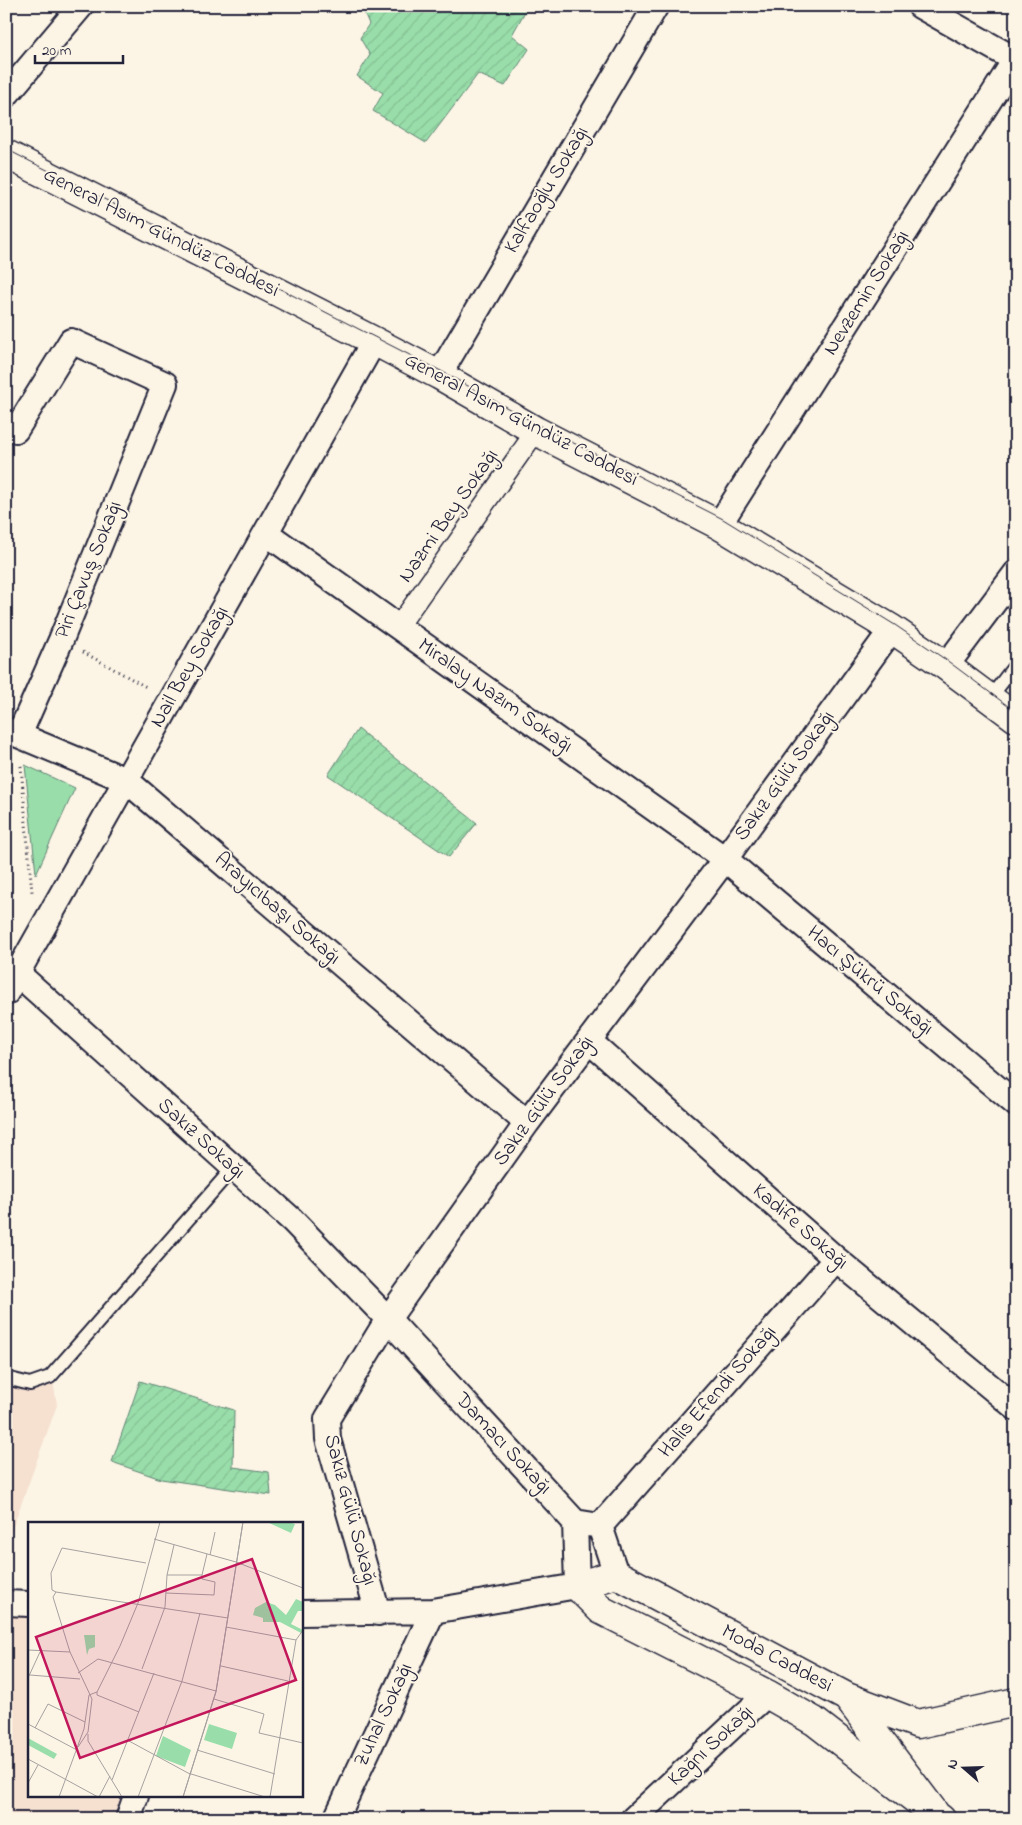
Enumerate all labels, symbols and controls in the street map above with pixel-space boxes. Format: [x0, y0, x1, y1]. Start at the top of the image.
scale bar [35, 32, 122, 64]
text: 20 m [42, 40, 72, 62]
street label: Kalfaoğlu Sokağı [497, 121, 599, 260]
street label: General Asım Gündüz Caddesi [38, 160, 284, 306]
street label: Nevzemin Sokağı [816, 224, 919, 363]
street label: General Asım Gündüz Caddesi [398, 345, 644, 495]
street label: Nazmi Bey Sokağı [391, 443, 508, 590]
street label: Piri Çavuş Sokağı [48, 496, 132, 644]
street label: Nail Bey Sokağı [143, 601, 239, 734]
street label: Miralay Nazım Sokağı [410, 631, 579, 763]
street label: Sakız Gülü Sokağı [727, 704, 844, 849]
street label: Arayıcıbaşı Sokağı [206, 846, 347, 974]
street label: Hacı Şükrü Sokağı [799, 919, 940, 1045]
street label: Sakız Gülü Sokağı [486, 1029, 603, 1174]
street label: Sakız Sokağı [149, 1091, 252, 1188]
street label: Kadife Sokağı [744, 1177, 855, 1279]
street label: Halis Efendi Sokağı [652, 1319, 786, 1466]
street label: Damacı Sokağı [445, 1385, 558, 1503]
street label: Sakız Gülü Sokağı [313, 1431, 385, 1589]
inset map [28, 1522, 302, 1798]
street label: Moda Caddesi [716, 1617, 838, 1701]
street label: Zuhal Sokağı [347, 1658, 423, 1773]
street label: Kağnı Sokağı [661, 1698, 762, 1795]
north arrow [940, 1742, 990, 1792]
text: N [942, 1756, 965, 1772]

